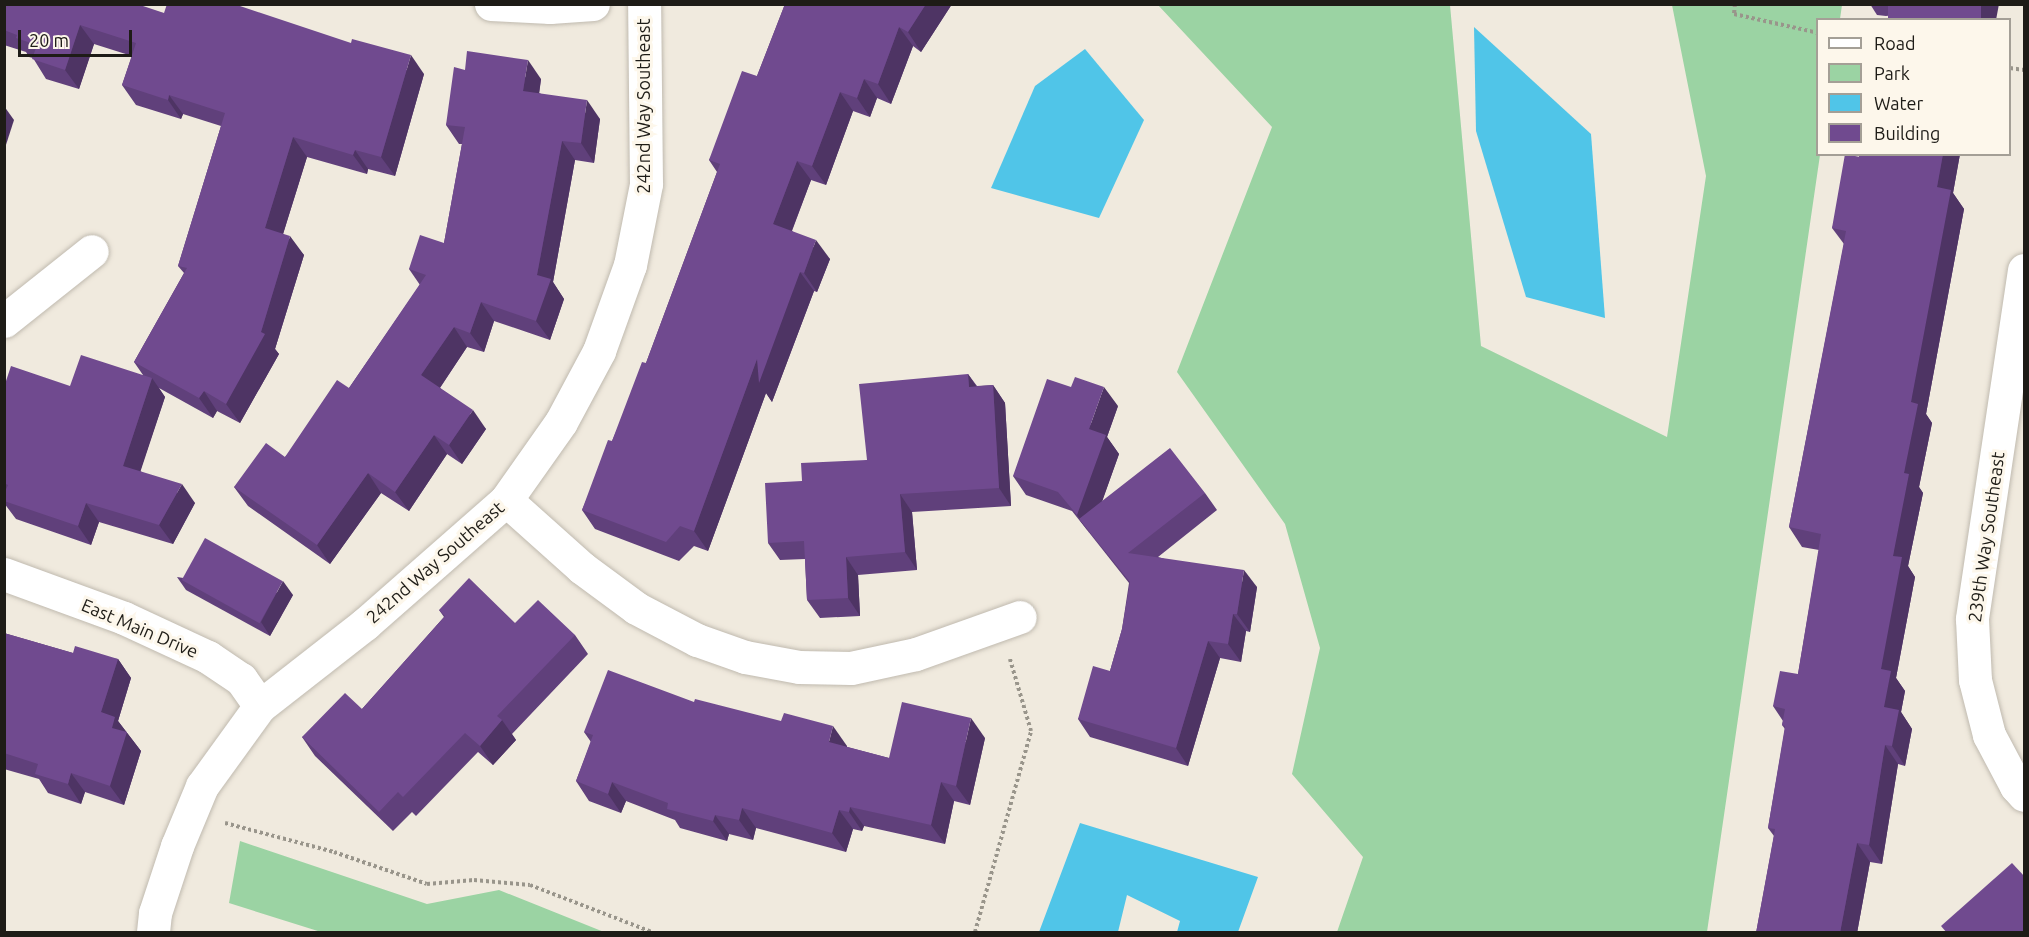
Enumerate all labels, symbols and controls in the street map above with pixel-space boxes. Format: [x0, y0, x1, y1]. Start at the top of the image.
scale bar [21, 18, 135, 56]
street label: 242nd Way Southeast [632, 18, 654, 194]
legend [1816, 18, 2011, 156]
text: 20 m [29, 30, 69, 50]
text: Road [1874, 33, 1916, 53]
text: Park [1874, 63, 1910, 83]
text: Water [1874, 93, 1923, 113]
text: Building [1874, 123, 1940, 143]
street label: 239th Way Southeast [1963, 450, 2009, 624]
street label: 242nd Way Southeast [362, 496, 508, 628]
street label: East Main Drive [78, 594, 202, 662]

